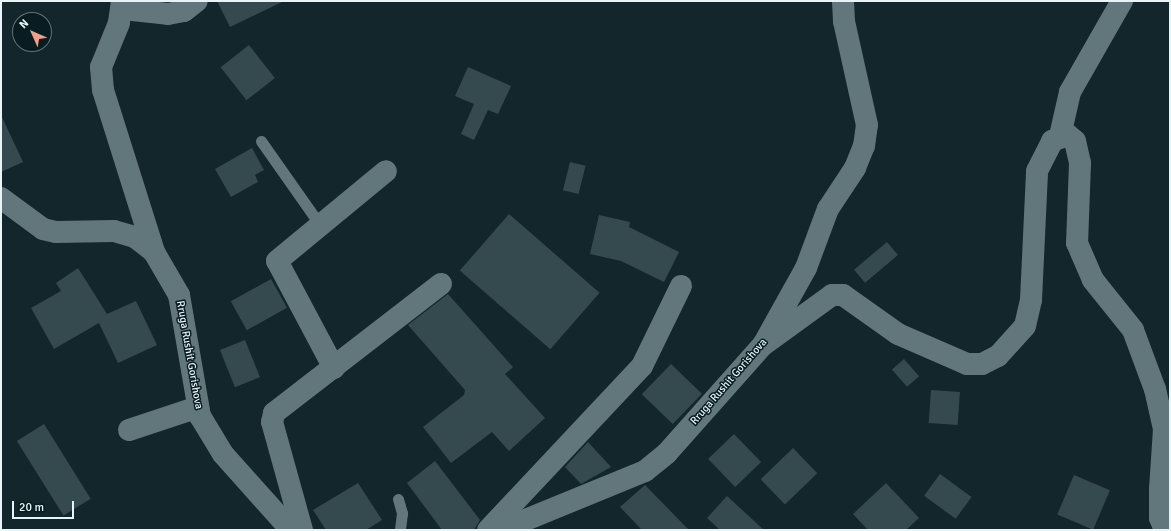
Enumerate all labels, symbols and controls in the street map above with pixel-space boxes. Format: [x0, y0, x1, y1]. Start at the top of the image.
north arrow [12, 12, 52, 52]
text: N [17, 17, 31, 31]
street label: Rruga Rushit Gorishova [173, 300, 205, 410]
street label: Rruga Rushit Gorishova [688, 336, 770, 428]
scale bar [14, 493, 76, 519]
text: 20 m [19, 500, 44, 515]

